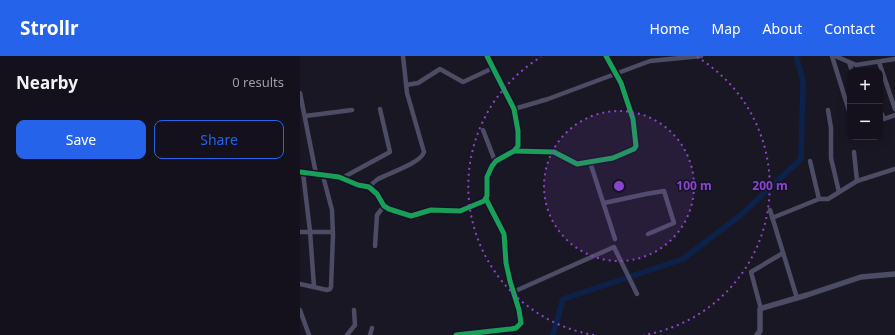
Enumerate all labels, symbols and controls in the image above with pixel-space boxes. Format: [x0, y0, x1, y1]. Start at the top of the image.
text: Strollr [20, 15, 79, 41]
text: Home [650, 19, 689, 38]
text: Map [711, 19, 741, 38]
text: About [763, 19, 802, 38]
text: Contact [824, 19, 875, 38]
map controls [847, 68, 883, 140]
button: + [847, 68, 883, 104]
text: Nearby [16, 71, 78, 94]
text: 0 results [232, 73, 284, 91]
button: − [847, 104, 883, 140]
button: Save [16, 120, 146, 159]
button: Share [154, 120, 284, 159]
text: 100 m [676, 177, 712, 194]
text: 200 m [752, 177, 788, 194]
centre of rings [612, 179, 626, 193]

